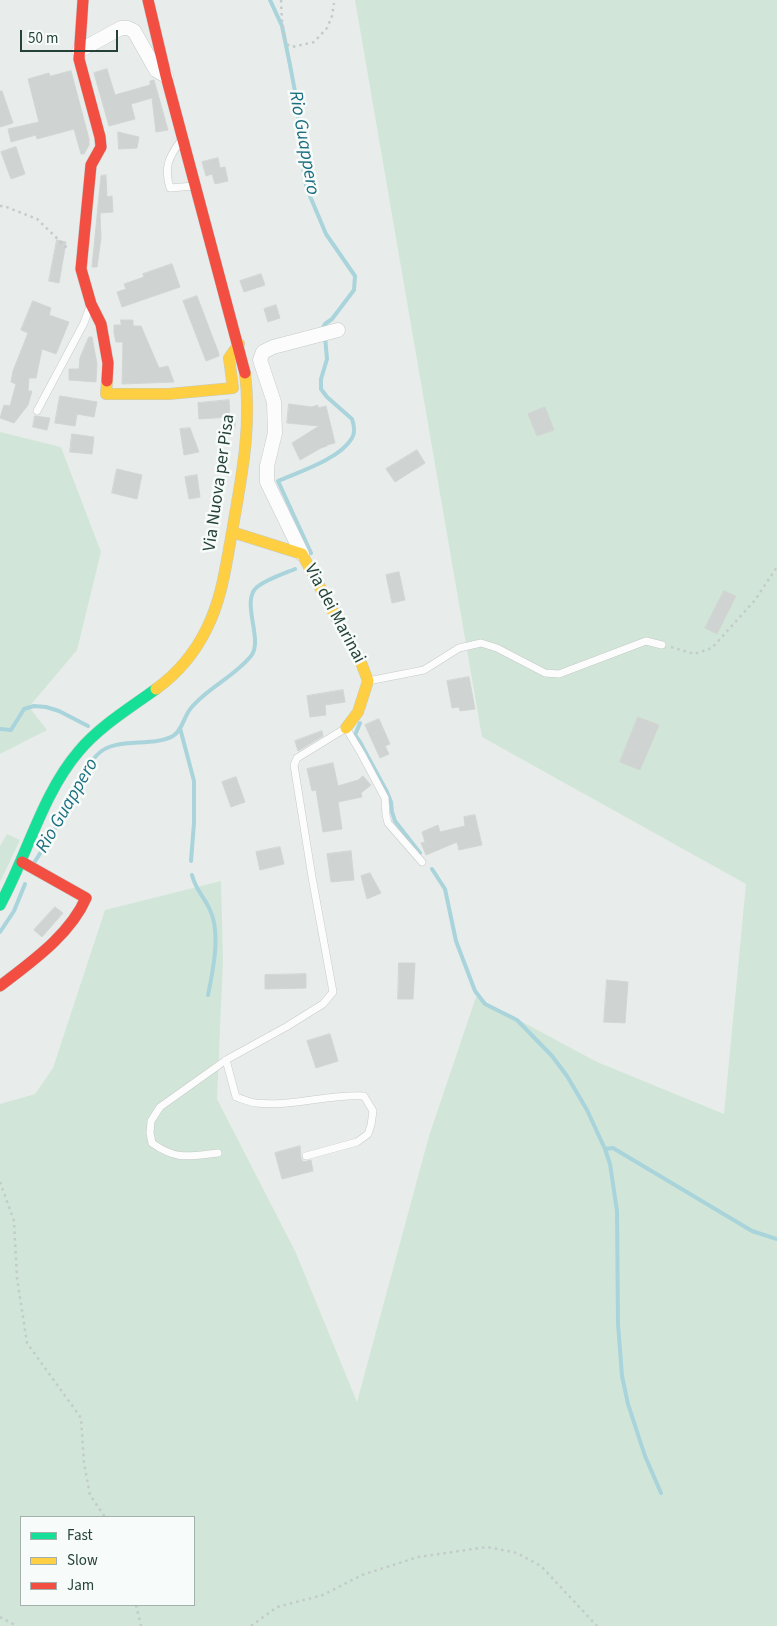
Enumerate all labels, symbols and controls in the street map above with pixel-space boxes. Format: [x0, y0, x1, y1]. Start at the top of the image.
scale bar [22, 20, 120, 52]
text: 50 m [28, 28, 58, 49]
water label: Rio Guappero [283, 89, 323, 197]
street label: Via Nuova per Pisa [200, 413, 240, 553]
street label: Via dei Marinai [299, 561, 369, 667]
water label: Rio Guappero [32, 755, 104, 857]
legend [20, 1516, 195, 1606]
text: Fast [67, 1525, 93, 1546]
text: Slow [67, 1550, 98, 1571]
text: Jam [67, 1575, 94, 1596]

